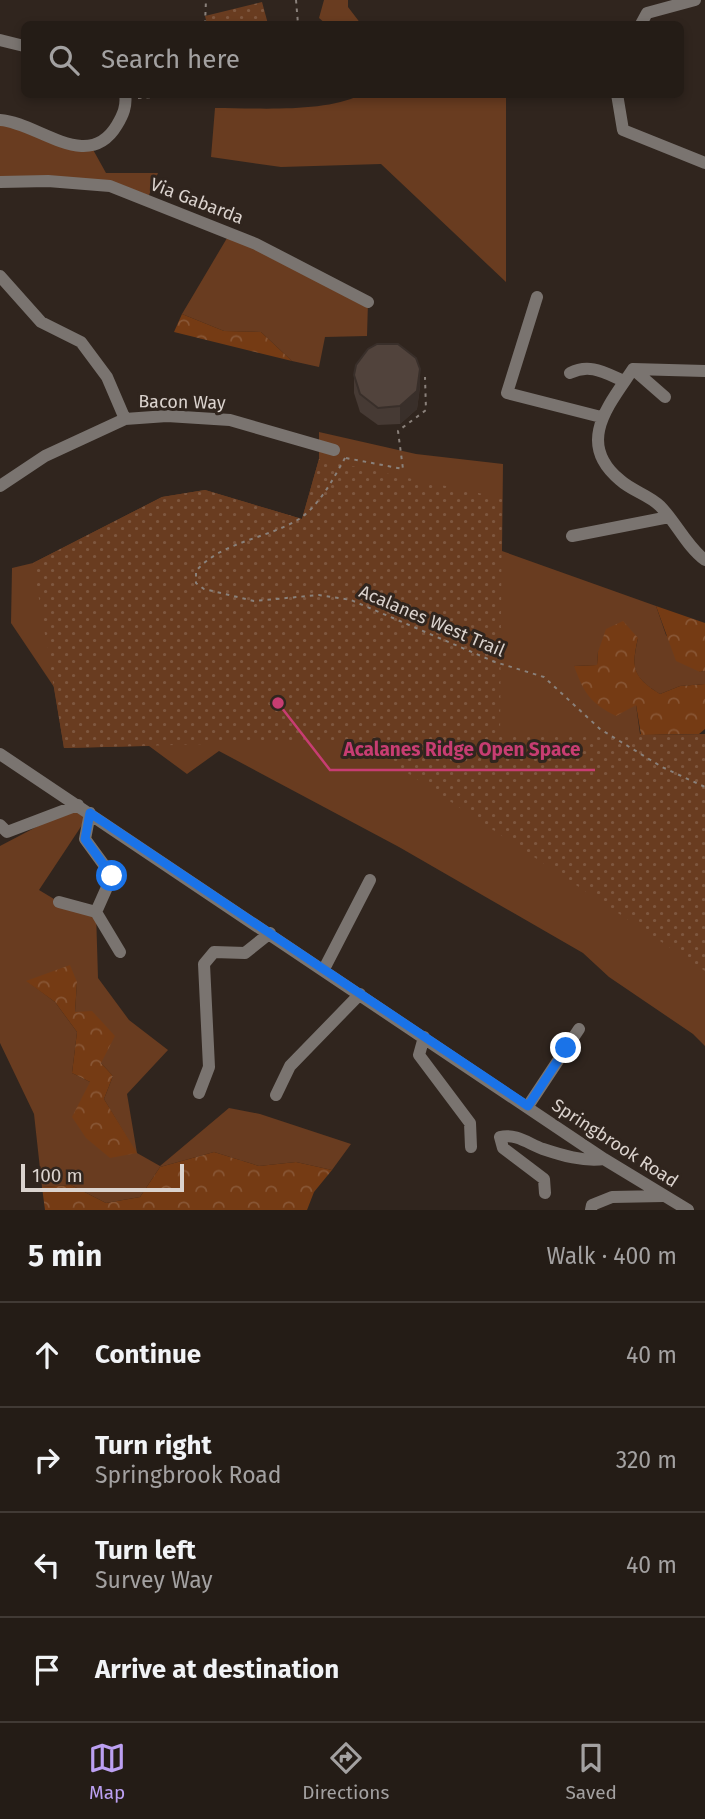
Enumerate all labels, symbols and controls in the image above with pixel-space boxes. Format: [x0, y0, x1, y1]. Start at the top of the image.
search box [21, 21, 684, 98]
icon: search [45, 41, 83, 79]
text: Search here [101, 44, 240, 75]
street label: Via Gabarda [147, 173, 247, 229]
street label: Bacon Way [138, 390, 226, 414]
street label: Acalanes West Trail [356, 580, 508, 662]
callout: Acalanes Ridge Open Space [330, 730, 595, 770]
text: Acalanes Ridge Open Space [342, 738, 581, 761]
route start [96, 860, 127, 891]
route end [550, 1032, 581, 1063]
street label: Springbrook Road [548, 1094, 682, 1192]
scale bar [21, 1161, 184, 1193]
text: 100 m [32, 1164, 83, 1187]
text: 5 min [28, 1238, 102, 1274]
text: Walk · 400 m [546, 1242, 677, 1270]
icon: ahead [28, 1336, 66, 1374]
text: Continue [95, 1339, 201, 1370]
text: 40 m [626, 1341, 677, 1369]
text: Turn right [95, 1430, 212, 1461]
icon: right [28, 1441, 66, 1479]
text: 320 m [616, 1446, 677, 1474]
text: Springbrook Road [95, 1461, 282, 1489]
text: Turn left [95, 1535, 196, 1566]
icon: left [28, 1546, 66, 1584]
text: 40 m [626, 1551, 677, 1579]
text: Survey Way [95, 1566, 213, 1594]
icon: arrive [28, 1651, 66, 1689]
text: Arrive at destination [95, 1654, 339, 1685]
tab: Map [88, 1739, 126, 1804]
tab: Directions [302, 1739, 389, 1804]
tab: Saved [566, 1739, 617, 1804]

